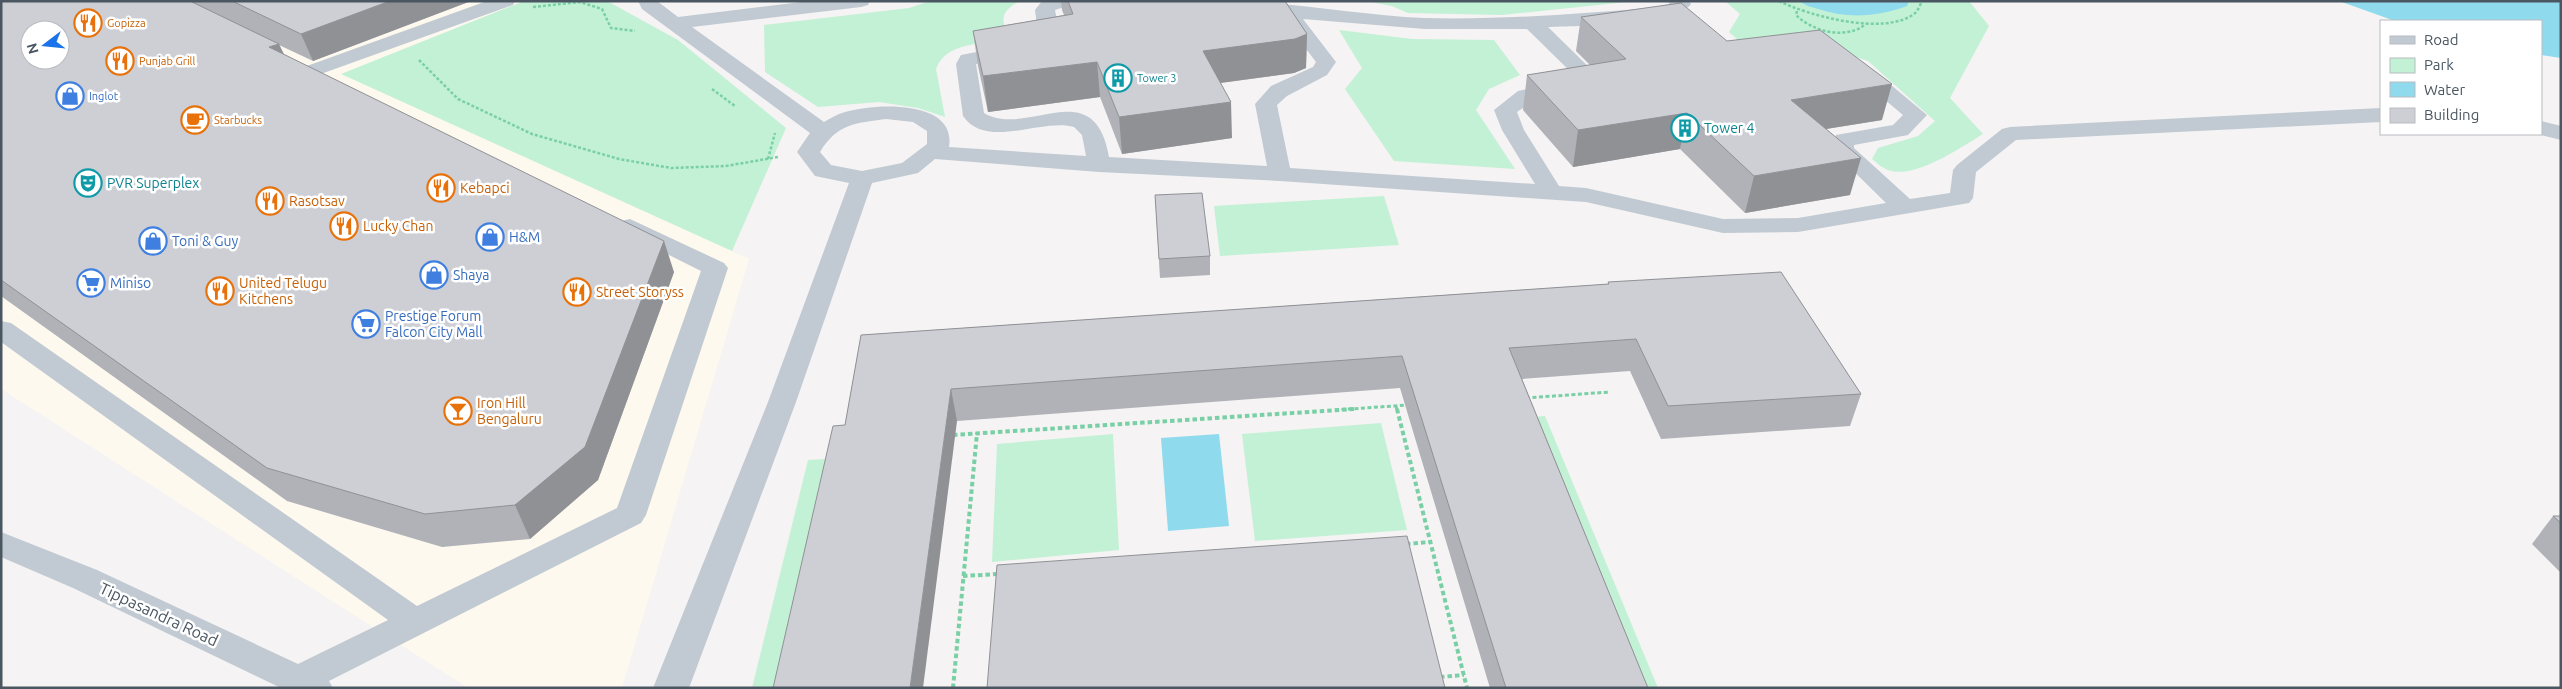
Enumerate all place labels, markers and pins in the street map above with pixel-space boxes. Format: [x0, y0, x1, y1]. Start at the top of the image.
restaurant icon: Gopizza [73, 8, 103, 38]
place label: Gopizza [107, 17, 146, 29]
restaurant icon: Punjab Grill [105, 46, 135, 76]
place label: Punjab Grill [139, 55, 195, 67]
building icon: Tower 3 [1103, 63, 1133, 93]
place label: Tower 3 [1137, 72, 1177, 84]
shop icon: Inglot [55, 81, 85, 111]
place label: Inglot [89, 90, 119, 102]
cafe icon: Starbucks [180, 105, 210, 135]
building icon: Tower 4 [1670, 113, 1700, 143]
place label: Starbucks [214, 114, 262, 126]
place label: Tower 4 [1704, 120, 1754, 136]
theatre icon: PVR Superplex [73, 168, 103, 198]
restaurant icon: Kebapci [426, 173, 456, 203]
place label: PVR Superplex [107, 175, 199, 191]
place label: Kebapci [460, 180, 510, 196]
restaurant icon: Rasotsav [255, 186, 285, 216]
place label: Rasotsav [289, 193, 345, 209]
restaurant icon: Lucky Chan [329, 211, 359, 241]
place label: Lucky Chan [363, 218, 433, 234]
shop icon: H&M [475, 222, 505, 252]
shop icon: Toni & Guy [138, 226, 168, 256]
place label: H&M [509, 229, 540, 245]
place label: Toni & Guy [172, 233, 239, 249]
shop icon: Shaya [419, 260, 449, 290]
place label: Shaya [453, 267, 489, 283]
supermarket icon: Miniso [76, 268, 106, 298]
place label: Miniso [110, 275, 151, 291]
place label: United Telugu Kitchens [239, 275, 327, 307]
restaurant icon: United Telugu Kitchens [205, 276, 235, 306]
restaurant icon: Street Storyss [562, 277, 592, 307]
place label: Street Storyss [596, 284, 684, 300]
place label: Prestige Forum Falcon City Mall [385, 308, 483, 340]
supermarket icon: Prestige Forum Falcon City Mall [351, 309, 381, 339]
place label: Iron Hill Bengaluru [477, 395, 542, 427]
bar icon: Iron Hill Bengaluru [443, 396, 473, 426]

